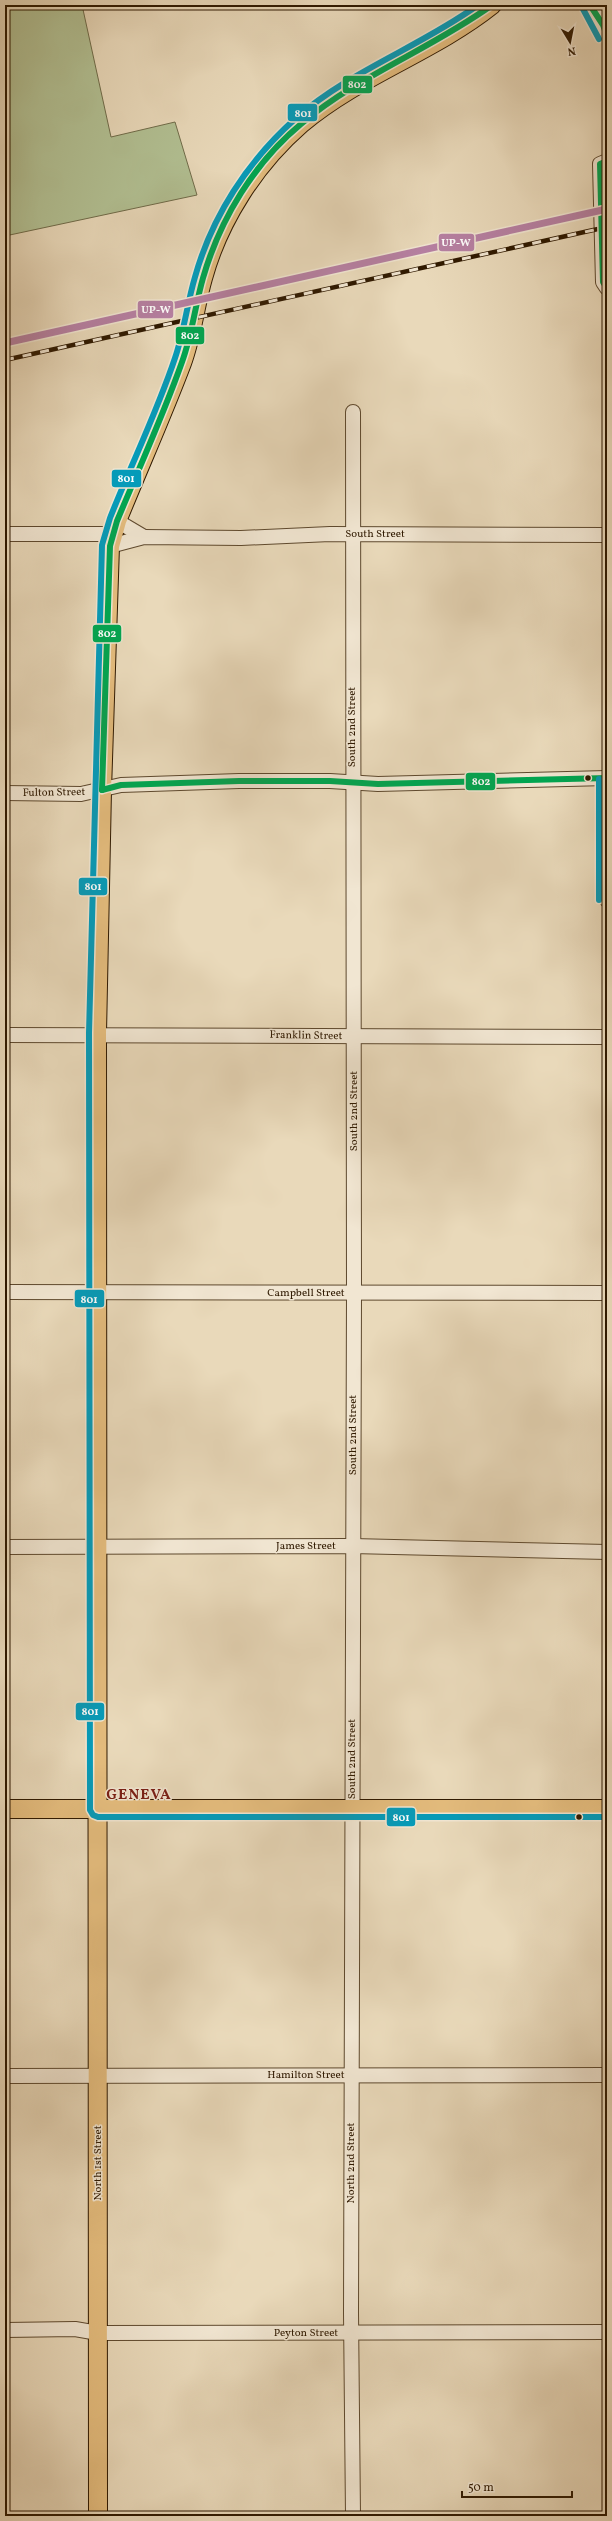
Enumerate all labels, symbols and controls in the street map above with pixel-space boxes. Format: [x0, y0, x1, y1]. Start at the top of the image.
north arrow [550, 22, 590, 62]
text: N [566, 42, 577, 58]
line badge: 802 [342, 75, 373, 94]
text: 802 [348, 78, 367, 93]
line badge: 801 [287, 103, 318, 122]
text: 801 [294, 107, 312, 122]
line badge: UP-W [438, 233, 475, 252]
text: UP-W [441, 236, 471, 251]
line badge: UP-W [137, 300, 174, 319]
text: UP-W [141, 303, 171, 318]
line badge: 802 [175, 326, 205, 345]
text: 802 [181, 329, 200, 344]
line badge: 801 [111, 469, 142, 488]
text: 801 [117, 472, 135, 487]
street label: South Street [345, 527, 405, 542]
line badge: 802 [92, 624, 122, 643]
text: 802 [98, 627, 117, 642]
street label: South 2nd Street [345, 687, 360, 767]
line badge: 802 [465, 772, 496, 791]
unlabelled marker [583, 773, 593, 783]
text: 802 [472, 775, 491, 790]
street label: Fulton Street [23, 785, 86, 801]
line badge: 801 [78, 877, 108, 896]
text: 801 [84, 880, 102, 895]
street label: Franklin Street [270, 1028, 343, 1044]
street label: South 2nd Street [347, 1071, 362, 1151]
street label: Campbell Street [267, 1286, 345, 1301]
line badge: 801 [74, 1289, 105, 1308]
text: 801 [80, 1293, 98, 1308]
street label: South 2nd Street [346, 1395, 361, 1475]
street label: James Street [276, 1539, 336, 1554]
line badge: 801 [75, 1702, 105, 1721]
text: 801 [81, 1705, 99, 1720]
street label: South 2nd Street [345, 1719, 360, 1799]
district label: GENEVA [106, 1785, 172, 1806]
line badge: 801 [386, 1807, 416, 1827]
text: 801 [392, 1811, 410, 1826]
unlabelled marker [574, 1812, 584, 1822]
street label: Hamilton Street [267, 2068, 345, 2083]
street label: North 2nd Street [344, 2122, 359, 2203]
street label: North 1st Street [91, 2125, 106, 2201]
street label: Peyton Street [274, 2326, 338, 2341]
scale bar [462, 2473, 572, 2499]
text: 50 m [468, 2480, 494, 2496]

